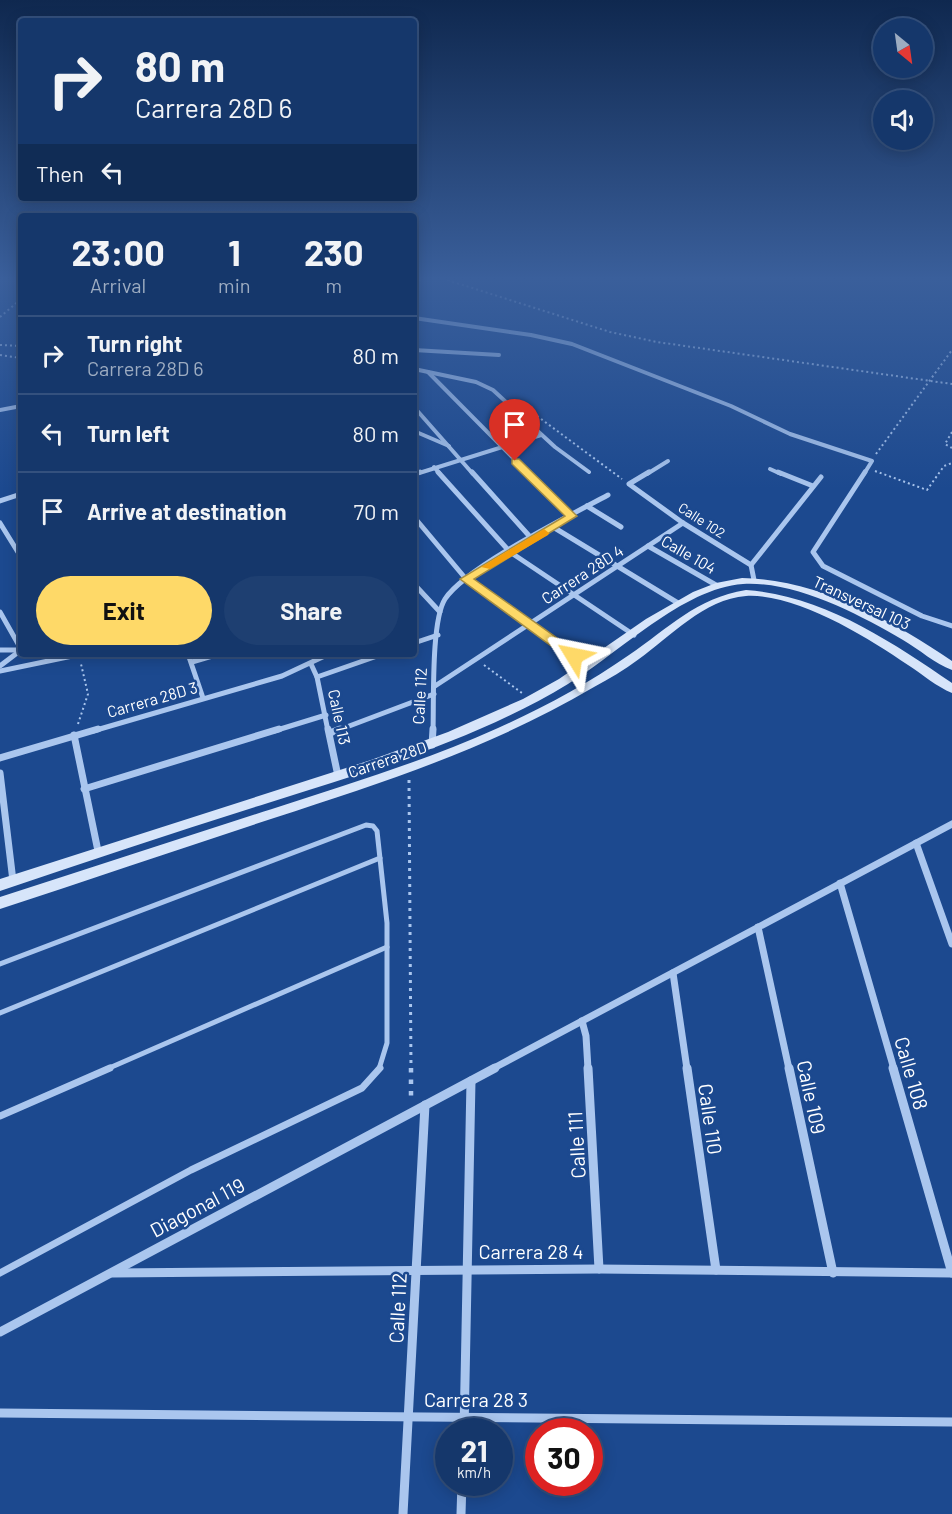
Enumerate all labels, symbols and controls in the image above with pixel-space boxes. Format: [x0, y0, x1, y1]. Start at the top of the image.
north arrow [873, 18, 933, 78]
map controls [873, 18, 933, 150]
text: 80 m [135, 40, 225, 90]
icon: right [36, 42, 114, 120]
button: sound [873, 90, 933, 150]
text: Carrera 28D 6 [135, 91, 292, 123]
icon: left [96, 156, 129, 189]
text: Then [36, 160, 84, 186]
text: 23:00 [71, 230, 165, 273]
text: 1 [228, 230, 241, 273]
text: 230 [304, 230, 364, 273]
text: Arrival [90, 273, 146, 297]
text: min [218, 273, 251, 297]
text: m [325, 273, 342, 297]
text: Turn right [87, 330, 182, 356]
icon: right [36, 339, 69, 372]
text: 80 m [353, 342, 399, 368]
text: Carrera 28D 6 [87, 356, 204, 380]
pin [489, 399, 540, 461]
icon: arrive [498, 408, 531, 441]
icon: left [36, 417, 69, 450]
text: Turn left [87, 420, 170, 446]
text: 80 m [353, 420, 399, 446]
icon: arrive [36, 495, 69, 528]
text: Arrive at destination [87, 498, 286, 524]
text: 70 m [354, 498, 399, 524]
street label: Calle 102 [675, 499, 729, 541]
street label: Calle 104 [658, 531, 720, 577]
street label: Carrera 28D 4 [537, 540, 627, 608]
street label: Transversal 103 [810, 571, 914, 633]
button: Exit [36, 576, 212, 645]
button: Share [224, 576, 399, 645]
position arrow [542, 624, 606, 688]
street label: Calle 112 [408, 667, 430, 725]
street label: Carrera 28D 3 [105, 677, 199, 721]
street label: Calle 113 [325, 687, 355, 747]
street label: Carrera 28D [345, 737, 429, 781]
street label: Calle 108 [890, 1034, 934, 1112]
street label: Calle 109 [792, 1058, 832, 1136]
street label: Calle 110 [694, 1082, 728, 1156]
street label: Calle 111 [562, 1111, 590, 1179]
street label: Diagonal 119 [146, 1172, 248, 1242]
street label: Carrera 28 4 [479, 1239, 583, 1263]
street label: Calle 112 [383, 1272, 411, 1344]
street label: Carrera 28 3 [424, 1387, 528, 1411]
speed limit sign: 30 [525, 1418, 603, 1496]
text: 21 [460, 1432, 488, 1468]
text: km/h [457, 1463, 491, 1481]

